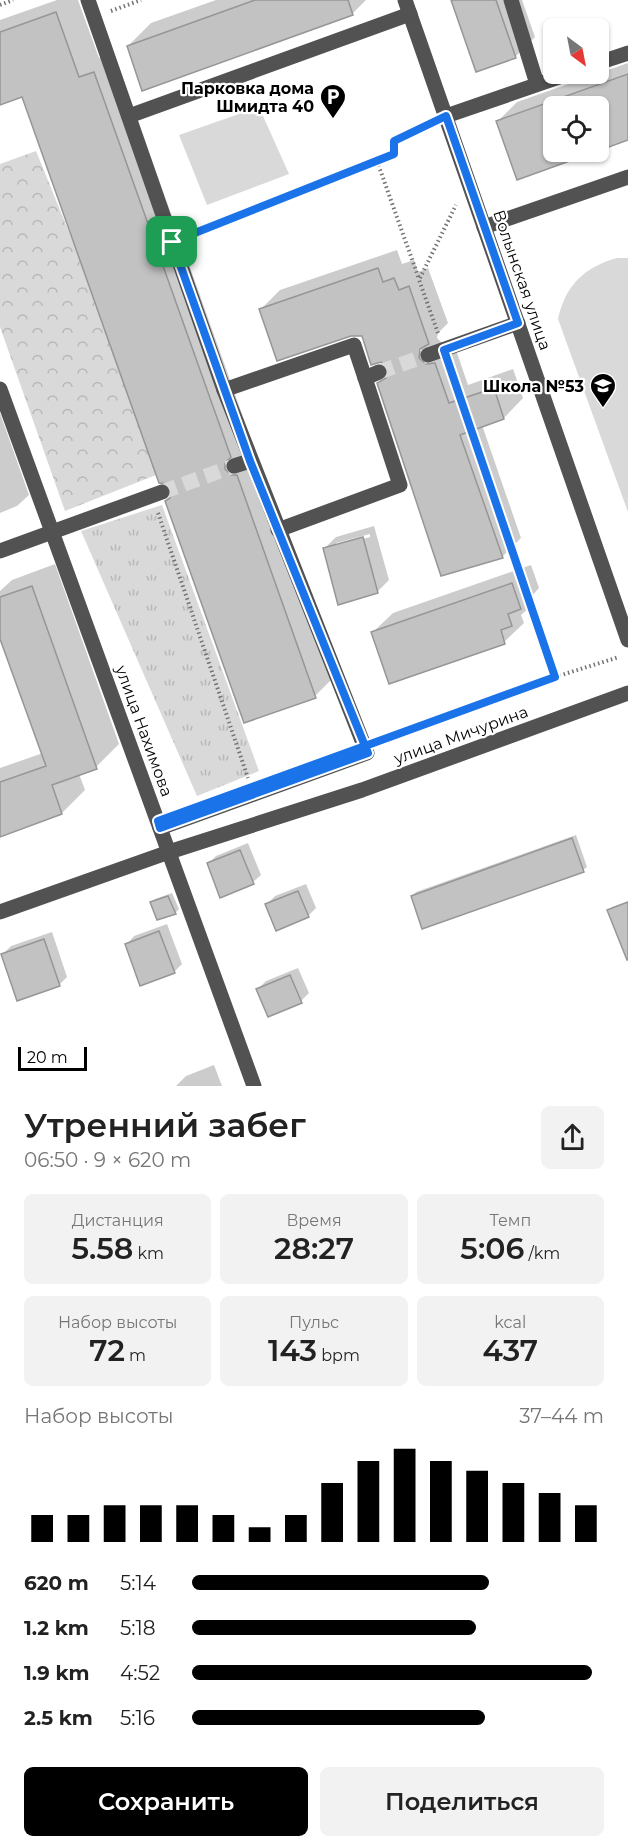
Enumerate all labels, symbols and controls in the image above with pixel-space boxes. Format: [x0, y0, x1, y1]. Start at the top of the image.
north arrow [543, 18, 609, 84]
map controls [543, 18, 609, 162]
place label: Парковка дома Шмидта 40 [181, 79, 314, 116]
parking icon: Парковка дома Шмидта 40 [318, 82, 348, 120]
button: locate [543, 96, 609, 162]
street label: Волынская улица [489, 207, 555, 353]
pin [146, 216, 197, 267]
icon: arrive [155, 225, 188, 258]
school or university icon: Школа №53 [588, 371, 618, 409]
place label: Школа №53 [483, 377, 584, 396]
street label: улица Нахимова [111, 662, 177, 799]
street label: улица Мичурина [390, 702, 531, 768]
scale bar [18, 1044, 87, 1072]
text: 20 m [27, 1048, 68, 1067]
text: Утренний забег [24, 1105, 306, 1145]
button: share [541, 1106, 604, 1169]
text: 06:50 · 9 × 620 m [24, 1148, 191, 1172]
text: Дистанция [72, 1211, 164, 1230]
text: Время [286, 1211, 342, 1230]
text: Темп [489, 1211, 531, 1230]
text: 5.58 [71, 1230, 133, 1267]
text: 28:27 [274, 1230, 354, 1267]
text: 5:06 [460, 1230, 524, 1267]
text: km [133, 1244, 164, 1263]
text: /km [524, 1244, 560, 1263]
text: Набор высоты [58, 1313, 177, 1332]
text: Пульс [289, 1313, 339, 1332]
text: kcal [494, 1313, 526, 1332]
text: 72 [89, 1332, 125, 1369]
text: 143 [268, 1332, 317, 1369]
text: 437 [483, 1332, 538, 1369]
text: m [125, 1346, 146, 1365]
text: bpm [317, 1346, 360, 1365]
text: Набор высоты [24, 1404, 173, 1428]
text: 37–44 m [519, 1404, 604, 1428]
text: 620 m [24, 1571, 89, 1595]
text: 5:14 [120, 1571, 156, 1595]
text: 1.2 km [24, 1616, 89, 1640]
text: 5:18 [120, 1616, 156, 1640]
text: 1.9 km [24, 1661, 90, 1685]
text: 4:52 [120, 1661, 160, 1685]
text: 2.5 km [24, 1706, 93, 1730]
text: 5:16 [120, 1706, 155, 1730]
button: Сохранить [24, 1767, 308, 1836]
button: Поделиться [320, 1767, 604, 1836]

